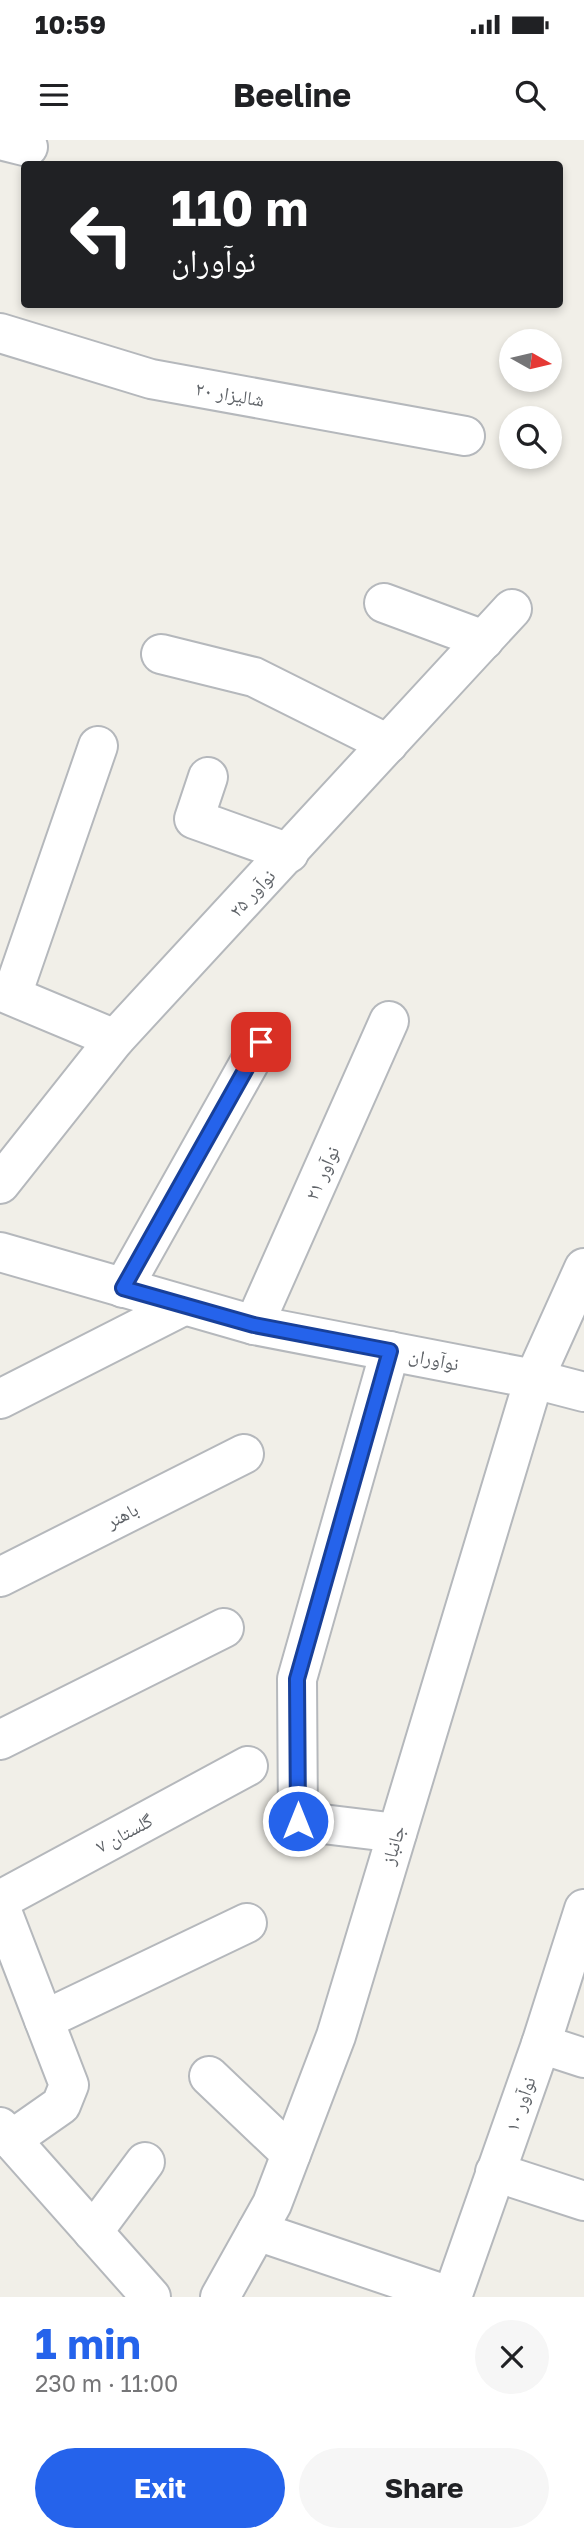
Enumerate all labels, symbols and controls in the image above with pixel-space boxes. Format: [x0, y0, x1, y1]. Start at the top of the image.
text: 10:59 [35, 9, 106, 40]
icon: menu [35, 76, 73, 114]
text: Beeline [233, 76, 351, 114]
icon: search [511, 76, 549, 114]
text: 110 m [171, 178, 308, 237]
icon: left [56, 189, 147, 280]
text: نوآوران [171, 241, 256, 279]
north arrow [499, 329, 562, 392]
map controls [499, 329, 562, 469]
street label: شالیزار ۲۰ [194, 376, 266, 412]
button: search [499, 406, 562, 469]
street label: نوآور ۲۵ [224, 864, 280, 922]
pin [231, 1012, 291, 1072]
icon: arrive [242, 1023, 280, 1061]
street label: نوآور ۲۱ [300, 1142, 344, 1204]
street label: نوآوران [407, 1342, 461, 1376]
street label: باهنر [101, 1497, 142, 1534]
position arrow [261, 1784, 335, 1858]
street label: گلستان ۷ [91, 1808, 157, 1858]
street label: جانباز [375, 1822, 410, 1869]
street label: نوآور ۱۰ [499, 2073, 541, 2135]
text: 1 min [35, 2318, 141, 2368]
button: close [475, 2320, 549, 2394]
text: 230 m · 11:00 [35, 2369, 178, 2397]
button: Exit [35, 2448, 285, 2528]
button: Share [299, 2448, 549, 2528]

